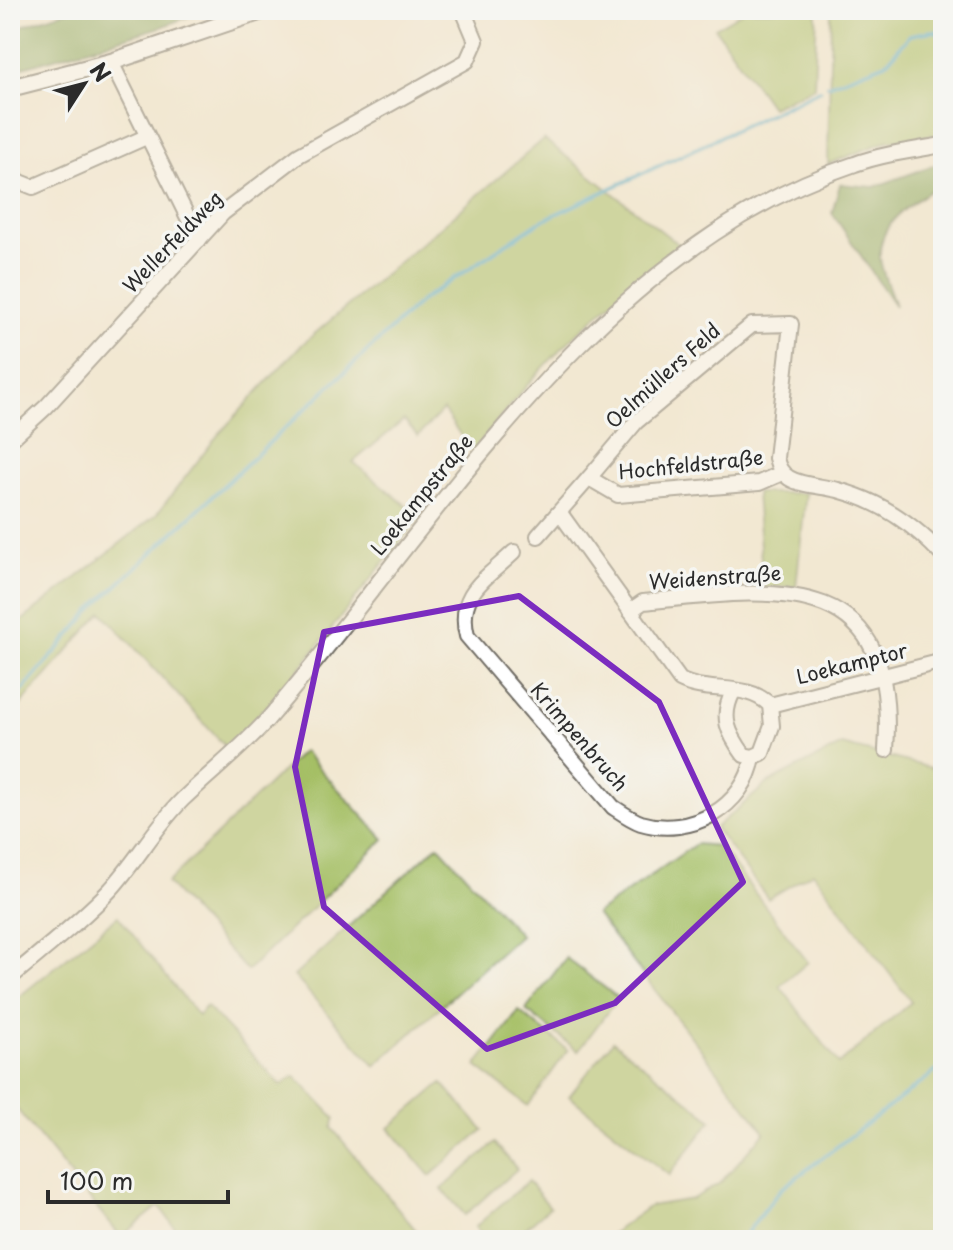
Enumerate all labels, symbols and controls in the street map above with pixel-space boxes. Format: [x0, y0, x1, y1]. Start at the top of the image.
north arrow [44, 44, 124, 124]
text: N [83, 55, 120, 88]
street label: Wellerfeldweg [115, 183, 229, 299]
street label: Oelmüllers Feld [598, 315, 726, 435]
street label: Loekampstraße [363, 427, 480, 562]
street label: Hochfeldstraße [617, 441, 765, 487]
street label: Weidenstraße [648, 557, 782, 597]
street label: Loekamptor [793, 635, 911, 691]
street label: Krimpenbruch [524, 675, 636, 797]
scale bar [48, 1154, 228, 1204]
text: 100 m [60, 1162, 133, 1198]

